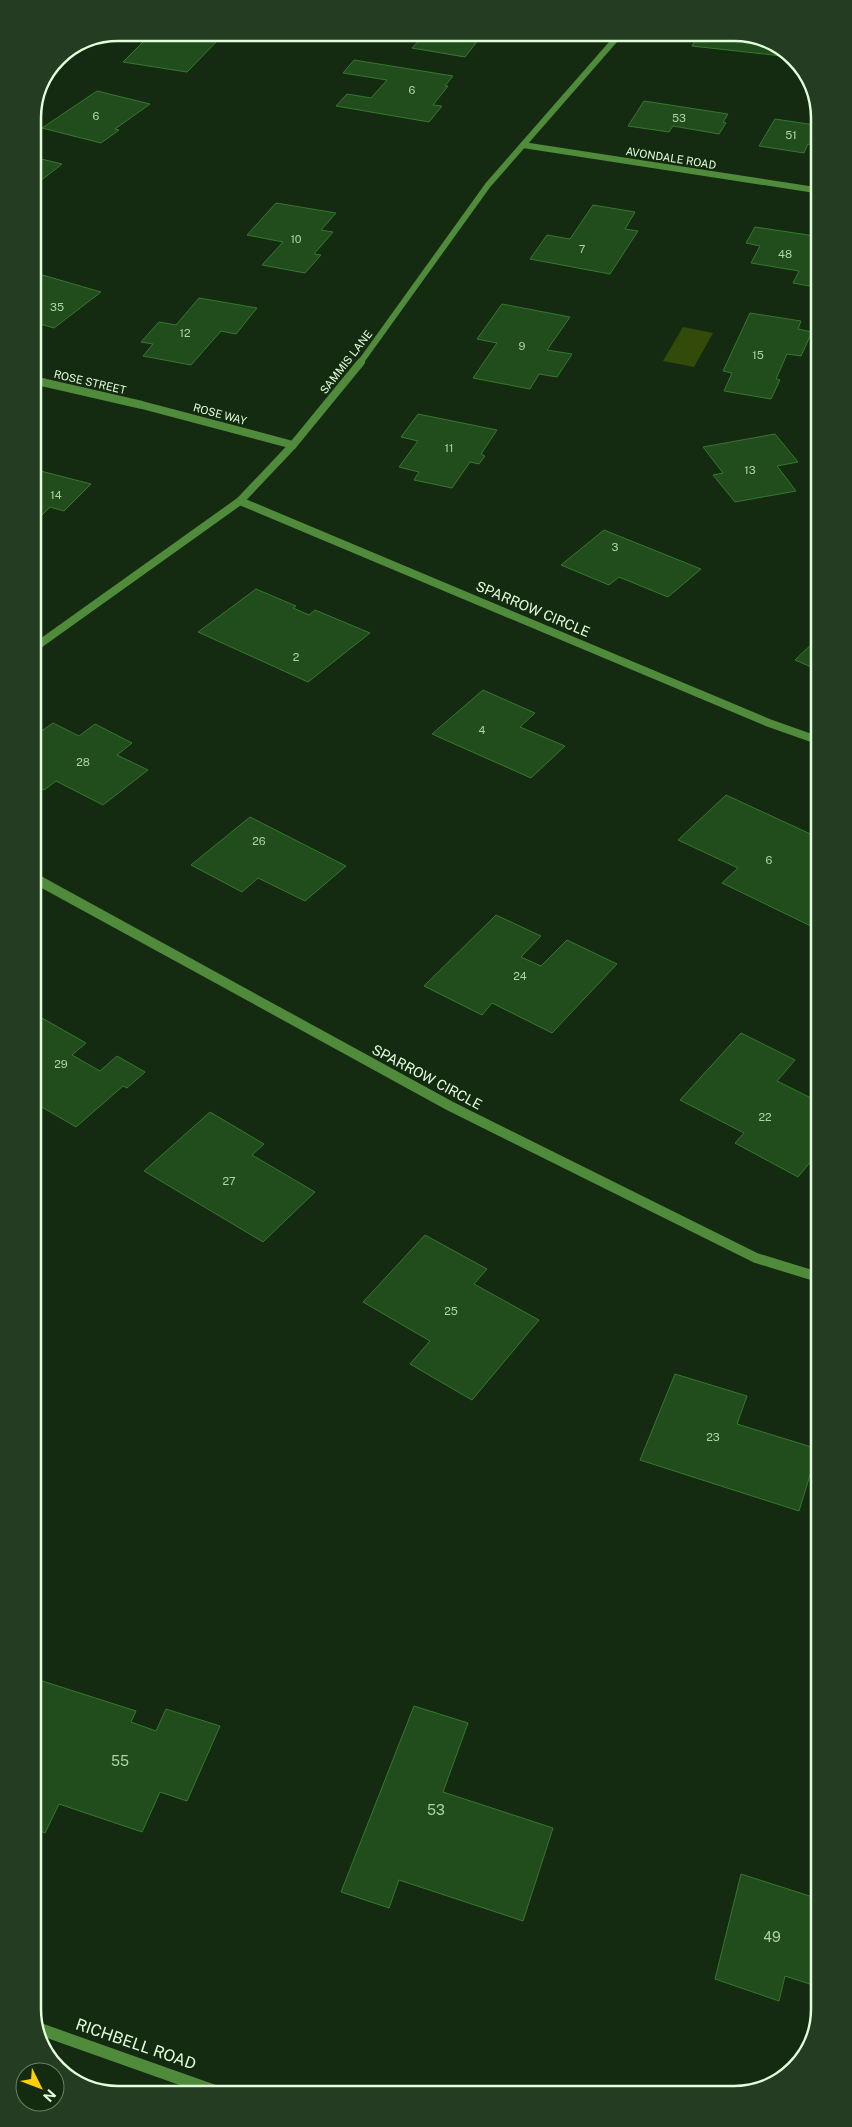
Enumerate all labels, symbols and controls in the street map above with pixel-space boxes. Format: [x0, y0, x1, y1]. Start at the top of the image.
house number: 6 [409, 84, 416, 96]
house number: 6 [93, 110, 100, 122]
house number: 53 [672, 112, 686, 124]
house number: 51 [785, 129, 797, 141]
street label: AVONDALE ROAD [625, 145, 718, 171]
house number: 10 [290, 233, 302, 245]
house number: 7 [579, 243, 586, 255]
house number: 48 [778, 248, 792, 260]
house number: 35 [50, 301, 64, 313]
house number: 12 [179, 327, 191, 339]
street label: SAMMIS LANE [318, 328, 375, 396]
house number: 9 [519, 340, 526, 352]
house number: 15 [752, 349, 764, 361]
street label: ROSE STREET [53, 368, 128, 396]
street label: ROSE WAY [192, 401, 248, 427]
house number: 11 [445, 442, 453, 454]
house number: 13 [744, 464, 756, 476]
house number: 14 [50, 489, 62, 501]
house number: 3 [612, 541, 619, 553]
street label: SPARROW CIRCLE [474, 578, 592, 640]
house number: 2 [293, 651, 300, 663]
house number: 4 [479, 724, 486, 736]
house number: 28 [76, 756, 90, 768]
house number: 26 [252, 835, 266, 847]
house number: 6 [766, 854, 773, 866]
house number: 24 [513, 970, 527, 982]
street label: SPARROW CIRCLE [369, 1041, 485, 1113]
house number: 29 [54, 1058, 68, 1070]
house number: 22 [758, 1111, 772, 1123]
house number: 27 [222, 1175, 236, 1187]
house number: 25 [444, 1305, 458, 1317]
house number: 23 [706, 1431, 720, 1443]
house number: 55 [111, 1753, 129, 1769]
house number: 53 [427, 1802, 445, 1818]
house number: 49 [763, 1929, 781, 1945]
street label: RICHBELL ROAD [73, 2014, 199, 2074]
north arrow [15, 2062, 65, 2112]
text: N [40, 2086, 59, 2105]

